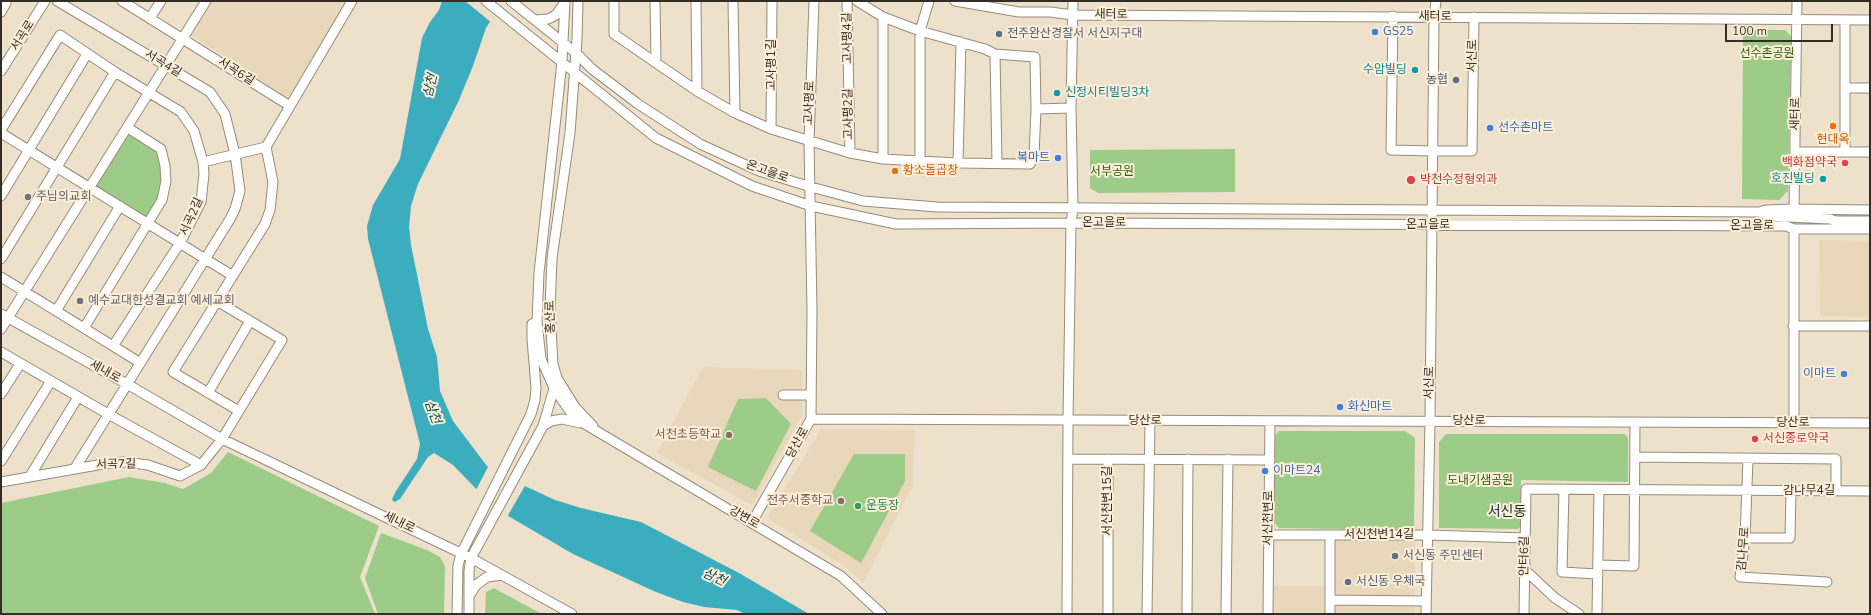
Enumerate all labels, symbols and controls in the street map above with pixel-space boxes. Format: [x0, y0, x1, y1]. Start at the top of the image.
street label: 새터로 [1094, 8, 1128, 22]
street label: 새터로 [1418, 10, 1452, 24]
street label: 고사평4길 [840, 12, 856, 64]
scale bar [1727, 16, 1835, 42]
street label: 서곡로 [8, 18, 38, 54]
text: 100 m [1732, 23, 1767, 39]
place label: GS25 [1383, 25, 1413, 39]
place label: 전주완산경찰서 서신지구대 [1007, 27, 1143, 41]
marker: GS25 [1370, 27, 1380, 37]
marker: 전주완산경찰서 서신지구대 [994, 29, 1004, 39]
street label: 고사평1길 [765, 39, 779, 91]
street label: 서신로 [1466, 39, 1480, 73]
street label: 서곡4길 [142, 47, 184, 81]
park label: 선수촌공원 [1739, 47, 1795, 61]
street label: 서곡6길 [215, 55, 257, 89]
place label: 수암빌딩 [1363, 63, 1407, 77]
marker: 수암빌딩 [1410, 65, 1420, 75]
water label: 삼천 [421, 73, 441, 99]
place label: 농협 [1426, 73, 1448, 87]
marker: 농협 [1451, 75, 1461, 85]
street label: 고사평로 [802, 81, 818, 125]
place label: 신정시티빌딩3차 [1065, 86, 1149, 100]
street label: 고사평2길 [841, 88, 857, 140]
marker: 신정시티빌딩3차 [1052, 88, 1062, 98]
street label: 새터로 [1789, 97, 1803, 131]
place label: 선수촌마트 [1498, 121, 1553, 135]
marker: 현대옥 [1828, 121, 1838, 131]
marker: 선수촌마트 [1485, 123, 1495, 133]
place label: 현대옥 [1816, 133, 1850, 147]
place label: 복마트 [1017, 151, 1050, 165]
marker: 복마트 [1053, 153, 1063, 163]
place label: 백화점약국 [1782, 156, 1837, 170]
street label: 온고을로 [744, 158, 790, 186]
marker: 백화점약국 [1840, 158, 1850, 168]
place label: 황소돌곱창 [903, 164, 958, 178]
park label: 서부공원 [1090, 165, 1134, 179]
marker: 황소돌곱창 [890, 166, 900, 176]
place label: 호진빌딩 [1771, 172, 1815, 186]
place label: 박천수정형외과 [1420, 173, 1497, 187]
marker: 박천수정형외과 [1405, 174, 1417, 186]
marker: 호진빌딩 [1818, 174, 1828, 184]
place label: 주님의교회 [36, 190, 91, 204]
marker: 주님의교회 [23, 192, 33, 202]
street label: 서곡2길 [177, 196, 207, 238]
street label: 온고을로 [1082, 216, 1126, 230]
street label: 온고을로 [1406, 218, 1450, 232]
street label: 온고을로 [1730, 219, 1774, 233]
place label: 예수교대한성결교회 예세교회 [88, 294, 235, 308]
marker: 예수교대한성결교회 예세교회 [75, 296, 85, 306]
street label: 홍산로 [544, 300, 558, 334]
street label: 세내로 [87, 358, 123, 386]
street label: 서신로 [1423, 366, 1437, 400]
place label: 이마트 [1803, 367, 1836, 381]
marker: 이마트 [1839, 369, 1849, 379]
water label: 삼천 [420, 398, 444, 426]
place label: 화신마트 [1348, 400, 1392, 414]
marker: 화신마트 [1335, 402, 1345, 412]
street label: 당산로 [1128, 414, 1162, 428]
street label: 당산로 [1452, 414, 1486, 428]
street label: 당산로 [1776, 416, 1810, 430]
street label: 당산로 [784, 425, 812, 461]
place label: 서천초등학교 [655, 428, 721, 442]
marker: 서천초등학교 [724, 430, 734, 440]
place label: 서신종로약국 [1763, 432, 1829, 446]
marker: 서신종로약국 [1750, 434, 1760, 444]
street label: 서곡7길 [96, 457, 136, 473]
place label: 이마트24 [1273, 464, 1321, 478]
street label: 서신천변15길 [1101, 466, 1115, 536]
marker: 이마트24 [1260, 466, 1270, 476]
park label: 도내기샘공원 [1447, 474, 1513, 488]
street label: 감나무4길 [1783, 484, 1835, 498]
street label: 서신천변로 [1261, 490, 1277, 546]
place label: 전주서중학교 [767, 494, 833, 508]
marker: 전주서중학교 [836, 496, 846, 506]
place label: 운동장 [866, 499, 899, 513]
marker: 운동장 [853, 501, 863, 511]
street label: 강변로 [726, 503, 762, 533]
district label: 서신동 [1488, 505, 1526, 521]
street label: 세내로 [381, 509, 417, 537]
street label: 감나무로 [1735, 526, 1753, 572]
street label: 서신천변14길 [1344, 528, 1414, 542]
street label: 안터6길 [1517, 536, 1533, 576]
place label: 서신동 주민센터 [1403, 549, 1483, 563]
marker: 서신동 주민센터 [1390, 551, 1400, 561]
water label: 삼천 [700, 566, 728, 590]
place label: 서신동 우체국 [1356, 575, 1425, 589]
marker: 서신동 우체국 [1343, 577, 1353, 587]

